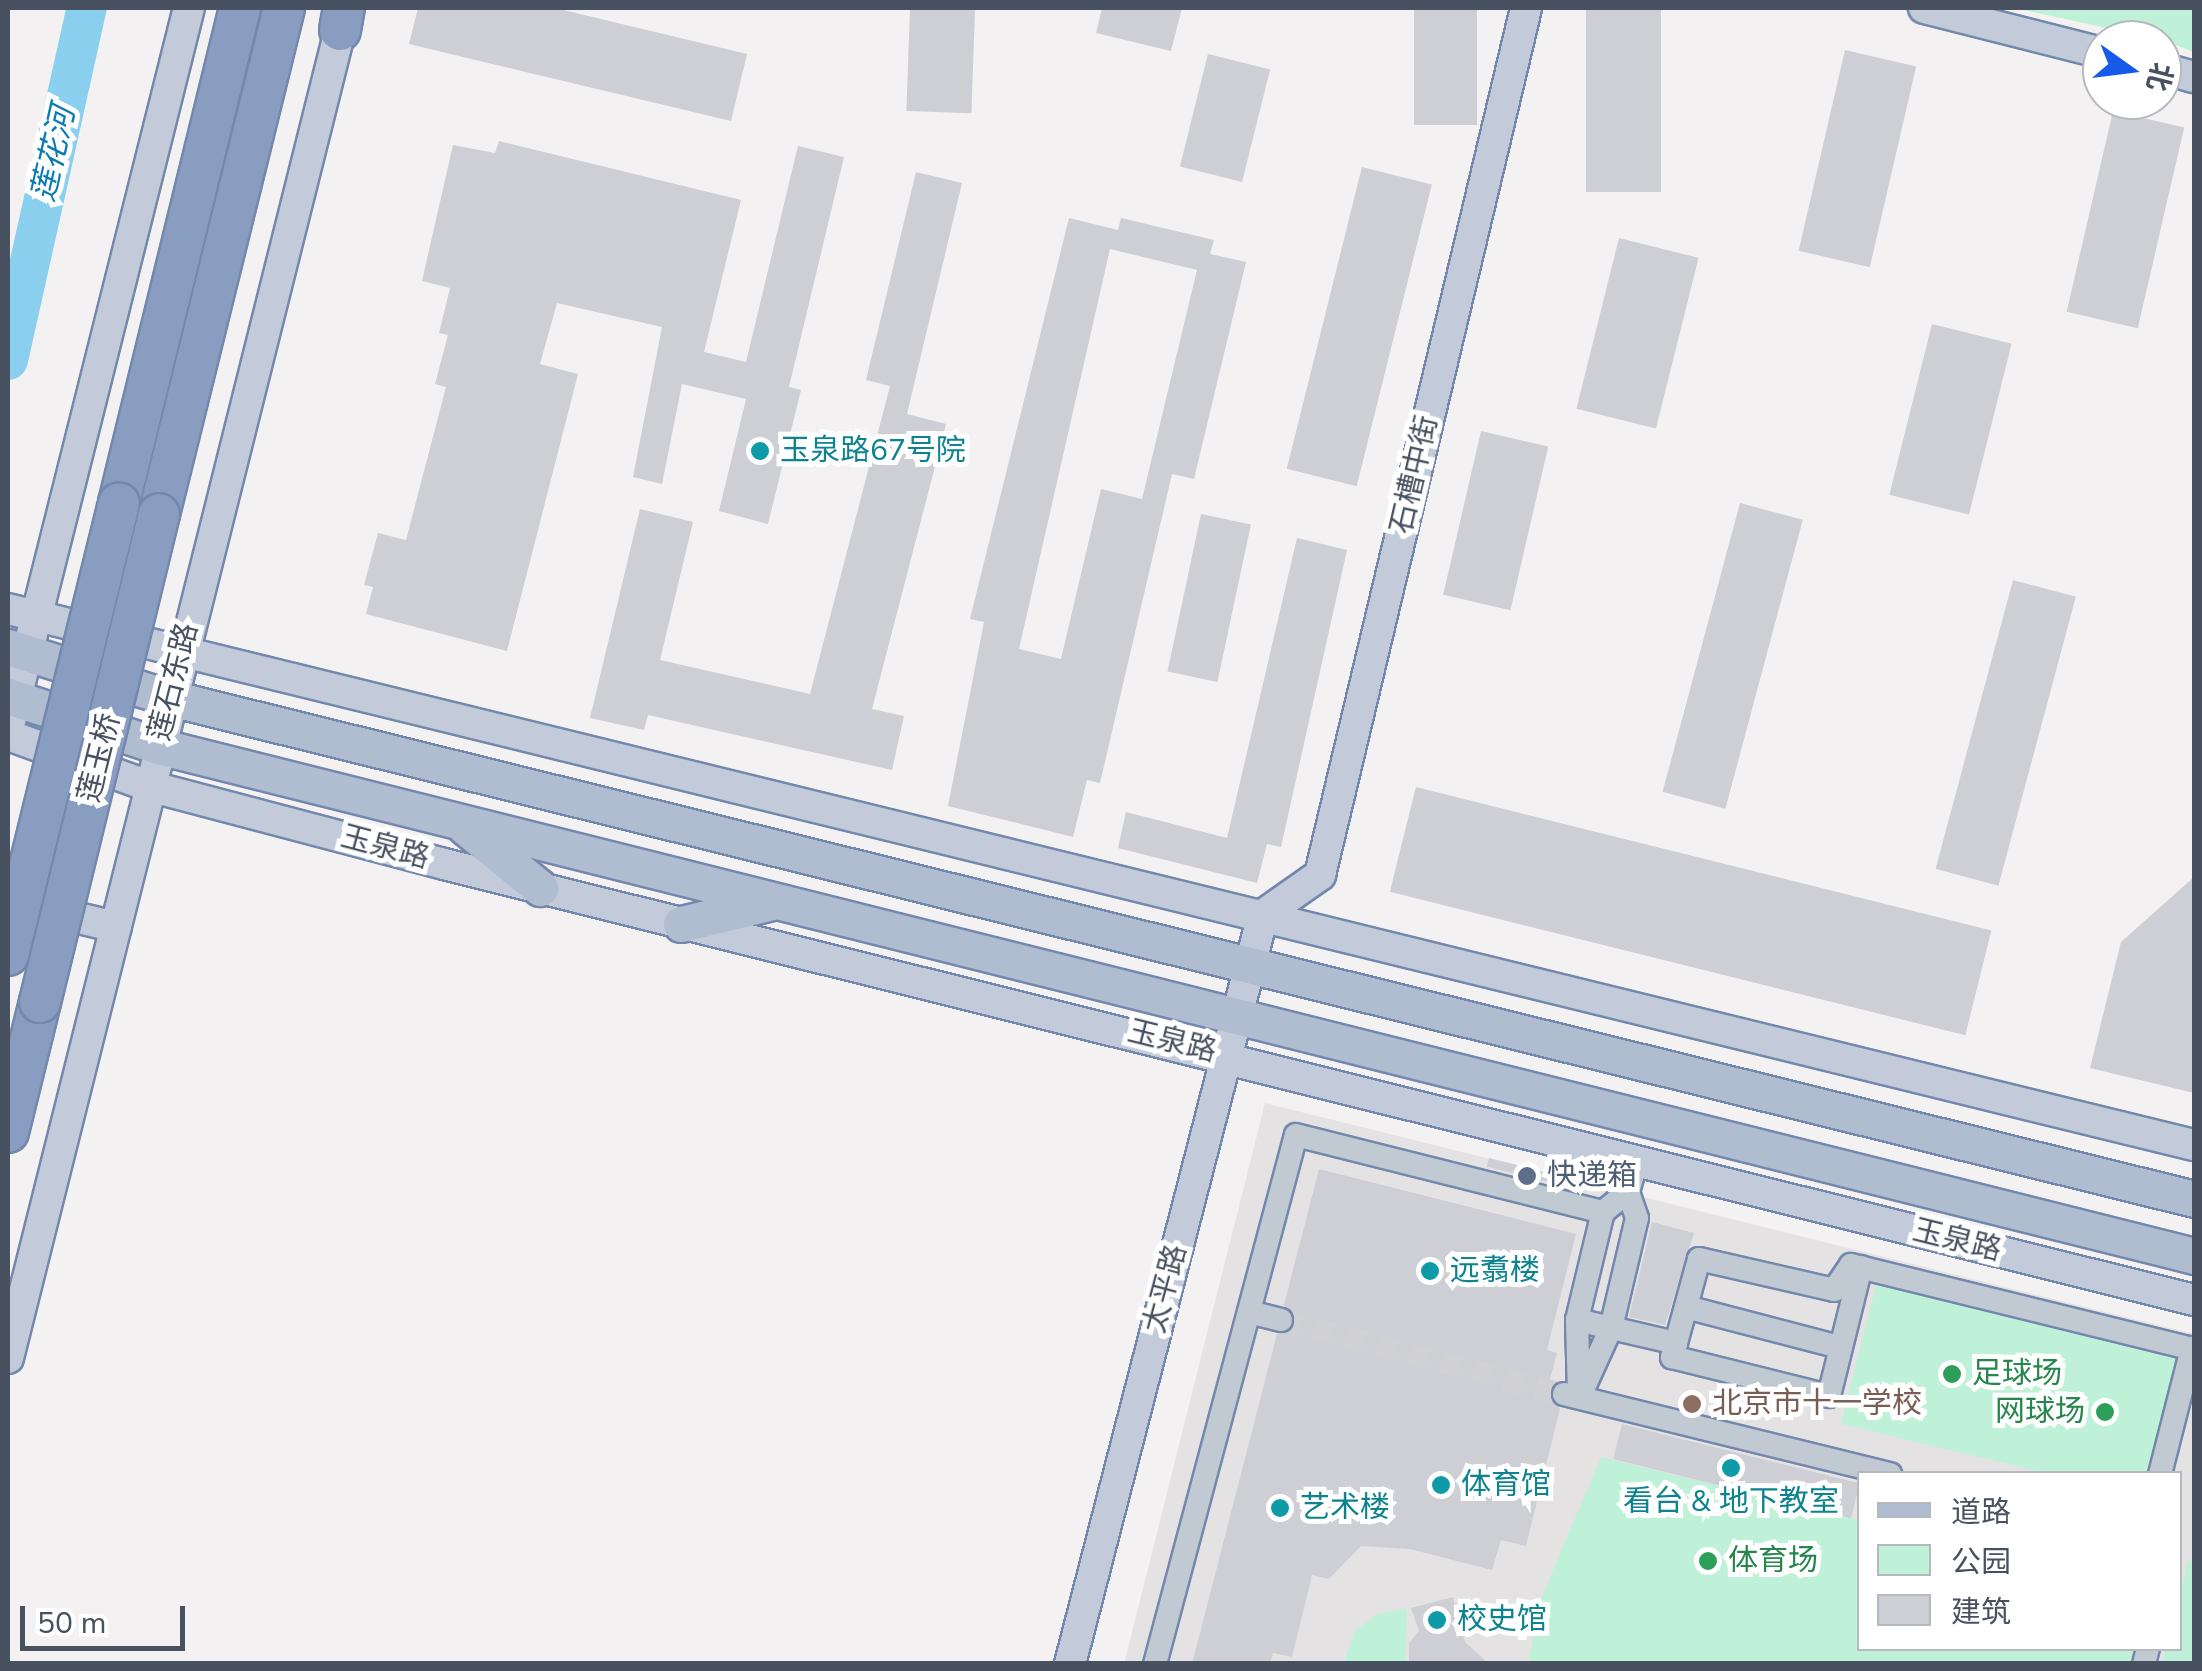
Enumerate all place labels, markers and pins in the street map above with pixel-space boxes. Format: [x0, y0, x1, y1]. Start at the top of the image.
place label: 玉泉路67号院 [780, 433, 966, 469]
marker: 玉泉路67号院 [749, 440, 771, 462]
place label: 快递箱 [1547, 1158, 1637, 1194]
marker: 快递箱 [1516, 1165, 1538, 1187]
place label: 远翥楼 [1450, 1253, 1540, 1289]
marker: 远翥楼 [1419, 1260, 1441, 1282]
place label: 足球场 [1972, 1356, 2062, 1392]
marker: 足球场 [1941, 1363, 1963, 1385]
place label: 北京市十一学校 [1712, 1386, 1922, 1422]
marker: 北京市十一学校 [1681, 1393, 1703, 1415]
place label: 网球场 [1995, 1394, 2085, 1430]
marker: 网球场 [2094, 1401, 2116, 1423]
marker: 看台 & 地下教室 [1720, 1457, 1742, 1479]
place label: 体育馆 [1461, 1467, 1551, 1503]
marker: 体育馆 [1430, 1474, 1452, 1496]
place label: 看台 & 地下教室 [1623, 1484, 1839, 1520]
place label: 艺术楼 [1300, 1490, 1390, 1526]
marker: 艺术楼 [1269, 1497, 1291, 1519]
place label: 体育场 [1728, 1543, 1818, 1579]
marker: 体育场 [1697, 1550, 1719, 1572]
place label: 校史馆 [1457, 1602, 1547, 1638]
marker: 校史馆 [1426, 1609, 1448, 1631]

